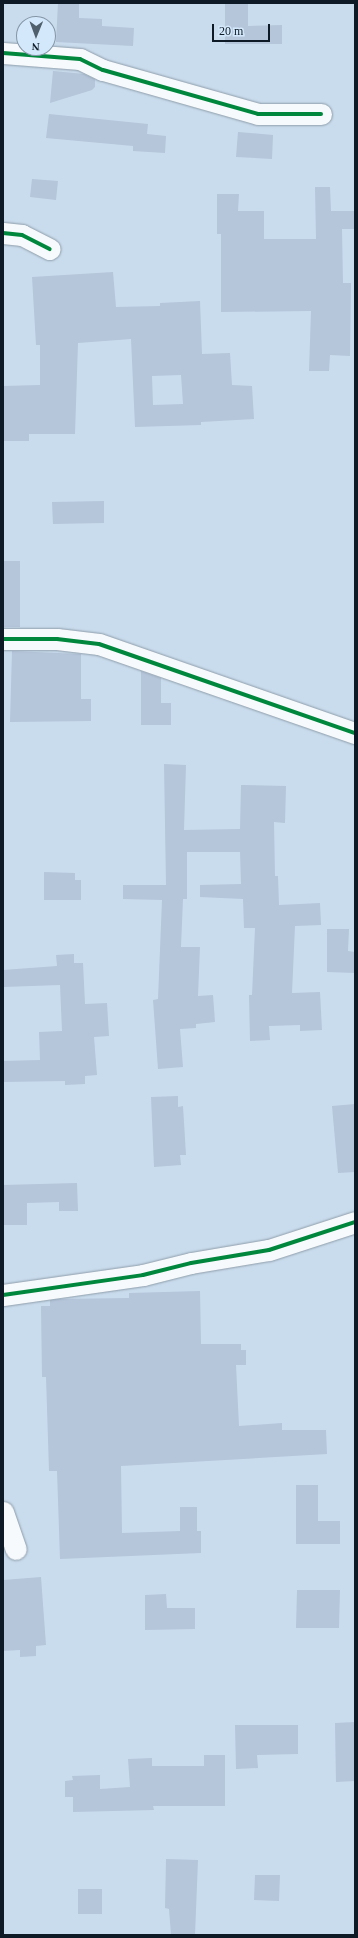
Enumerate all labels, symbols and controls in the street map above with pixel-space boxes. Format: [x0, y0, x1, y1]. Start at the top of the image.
north arrow [16, 16, 56, 56]
scale bar [214, 16, 272, 42]
text: 20 m [219, 24, 243, 38]
text: N [32, 41, 40, 53]

